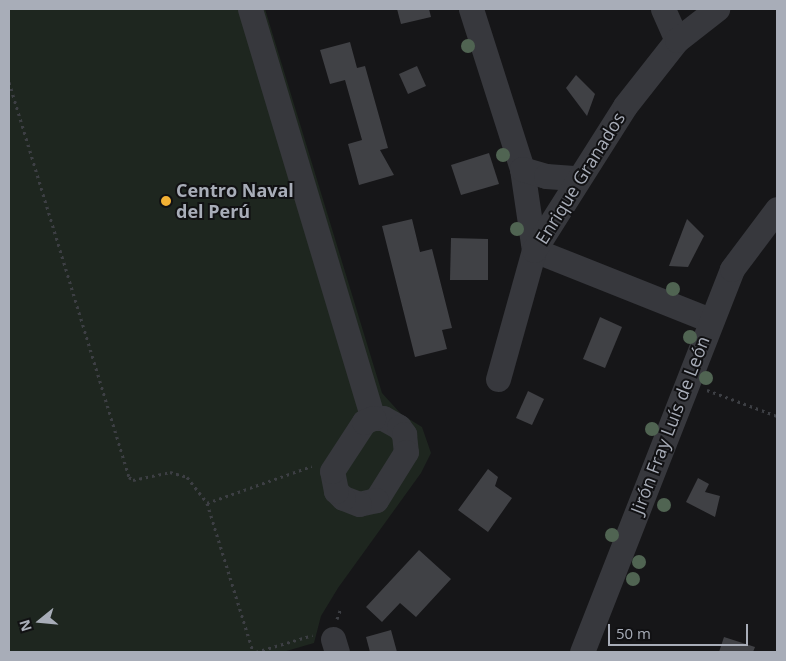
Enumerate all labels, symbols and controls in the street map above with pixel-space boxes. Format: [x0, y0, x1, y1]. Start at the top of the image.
street label: Enrique Granados [531, 108, 629, 248]
place label: Centro Naval del Perú [176, 180, 294, 222]
marker: Centro Naval del Perú [160, 195, 172, 207]
street label: Jirón Fray Luís de León [626, 333, 714, 517]
north arrow [15, 596, 65, 646]
scale bar [611, 614, 751, 646]
text: N [14, 617, 36, 634]
text: 50 m [616, 623, 651, 643]

